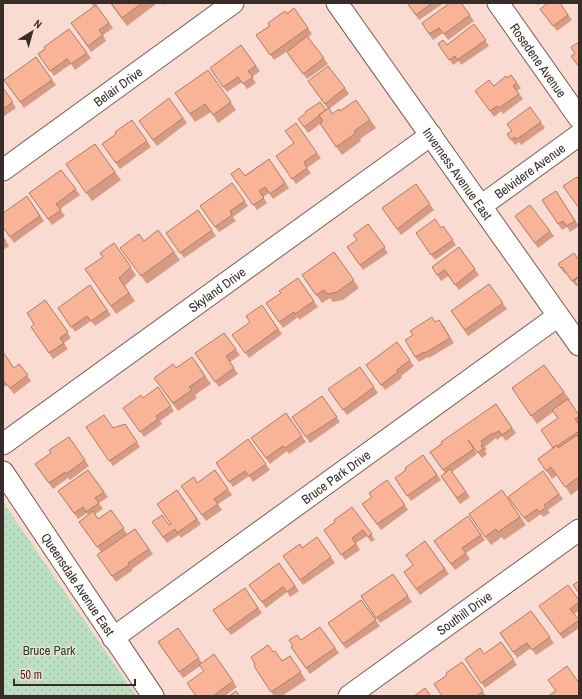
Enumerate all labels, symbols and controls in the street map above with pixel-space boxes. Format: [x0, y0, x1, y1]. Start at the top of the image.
north arrow [12, 12, 52, 52]
text: N [31, 16, 45, 32]
street label: Rosedene Avenue [506, 20, 570, 101]
street label: Belair Drive [90, 63, 146, 110]
street label: Inverness Avenue East [419, 124, 496, 223]
street label: Belvidere Avenue [491, 140, 569, 203]
street label: Skyland Drive [185, 263, 249, 316]
street label: Bruce Park Drive [298, 446, 374, 508]
street label: Queensdale Avenue East [37, 530, 118, 639]
street label: Southill Drive [433, 588, 495, 639]
park label: Bruce Park [23, 642, 76, 659]
scale bar [14, 661, 135, 687]
text: 50 m [20, 667, 42, 683]

